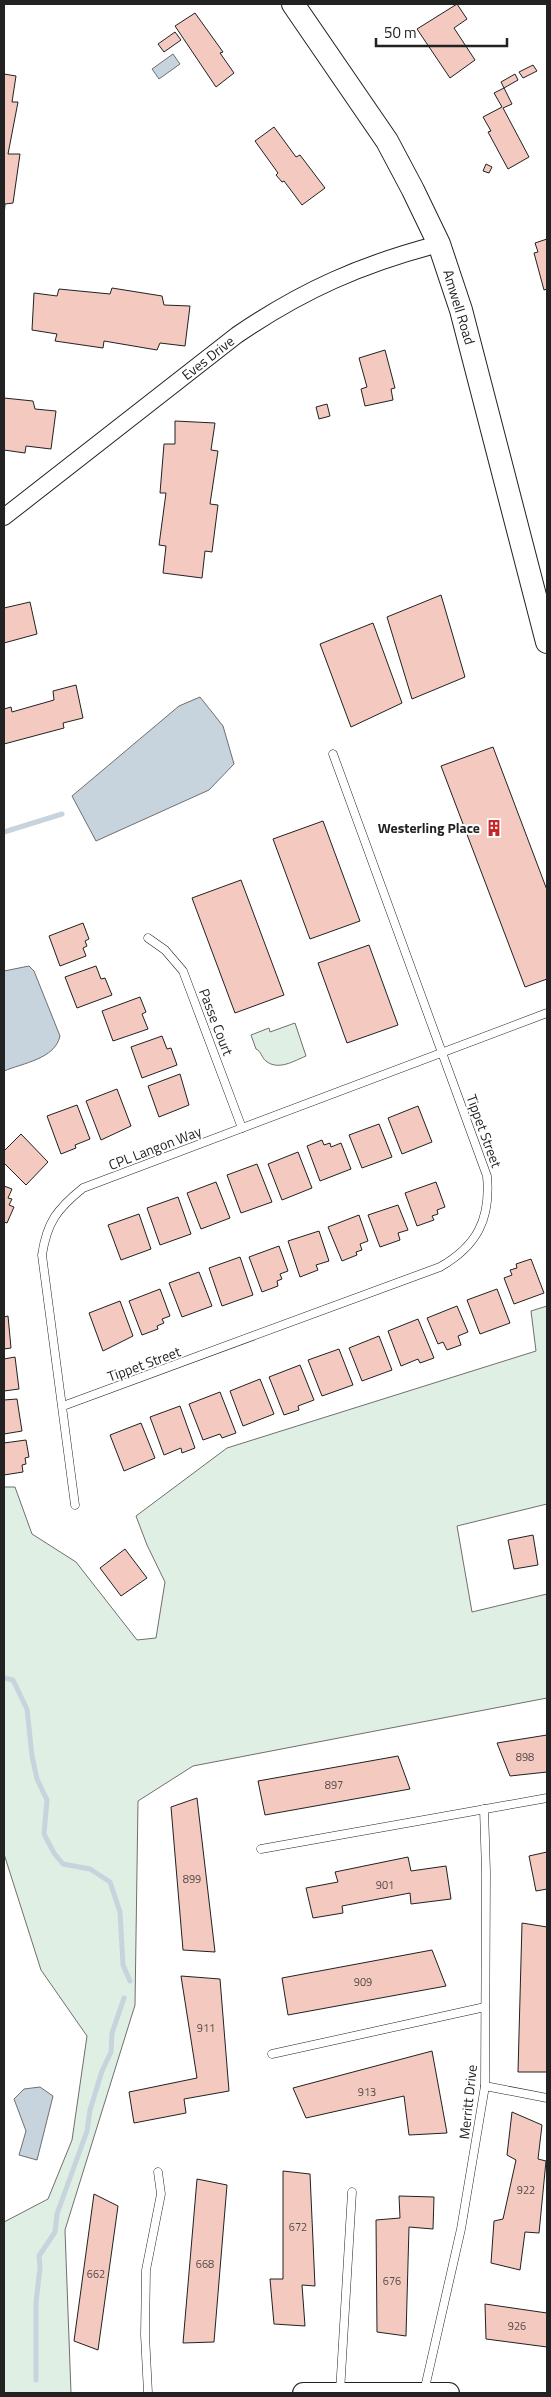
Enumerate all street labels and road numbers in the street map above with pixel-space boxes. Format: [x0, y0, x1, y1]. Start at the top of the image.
street label: Amwell Road [438, 267, 481, 347]
street label: Eves Drive [177, 330, 238, 385]
street label: Passe Court [194, 985, 239, 1059]
street label: Tippet Street [462, 1091, 507, 1170]
street label: CPL Langon Way [105, 1120, 205, 1175]
street label: Tippet Street [104, 1341, 183, 1386]
street label: Merritt Drive [453, 2064, 482, 2140]

